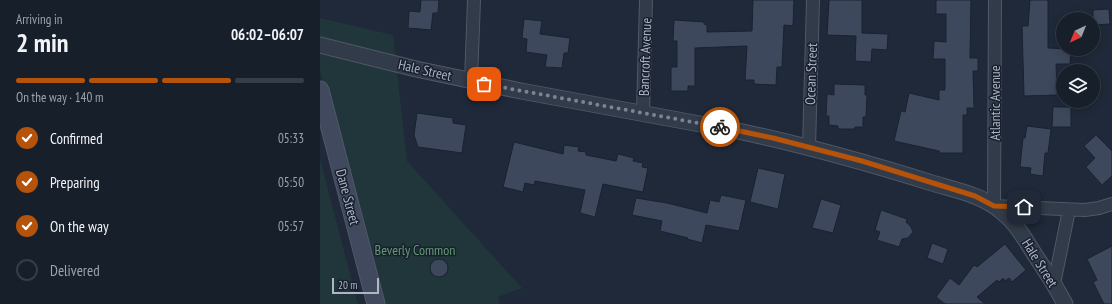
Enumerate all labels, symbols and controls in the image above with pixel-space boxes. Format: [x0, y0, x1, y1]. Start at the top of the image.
text: Arriving in [16, 11, 63, 28]
north arrow [1056, 12, 1100, 56]
map controls [1056, 12, 1100, 108]
street label: Bancroft Avenue [635, 17, 655, 96]
text: 06:02–06:07 [231, 25, 304, 44]
text: 2 min [16, 26, 69, 59]
street label: Ocean Street [801, 43, 821, 105]
street label: Hale Street [397, 55, 454, 85]
button: layers [1056, 64, 1100, 108]
street label: Atlantic Avenue [986, 65, 1004, 140]
pin [467, 67, 501, 101]
icon: bag [473, 73, 495, 95]
text: On the way · 140 m [16, 89, 103, 106]
courier [700, 107, 740, 147]
icon: bike [709, 116, 731, 138]
icon: check [16, 127, 38, 149]
text: Confirmed [50, 129, 103, 148]
text: 05:33 [278, 130, 304, 147]
street label: Dane Street [332, 167, 364, 227]
icon: check [16, 171, 38, 193]
text: Preparing [50, 173, 100, 192]
text: 05:50 [278, 174, 304, 191]
pin [1007, 190, 1041, 224]
icon: home [1013, 196, 1035, 218]
icon: check [16, 215, 38, 237]
text: On the way [50, 217, 109, 236]
text: 05:57 [278, 218, 304, 235]
street label: Hale Street [1018, 235, 1062, 291]
park label: Beverly Common [375, 241, 455, 259]
text: Delivered [50, 261, 100, 280]
scale bar [332, 276, 379, 295]
text: 20 m [338, 278, 357, 292]

